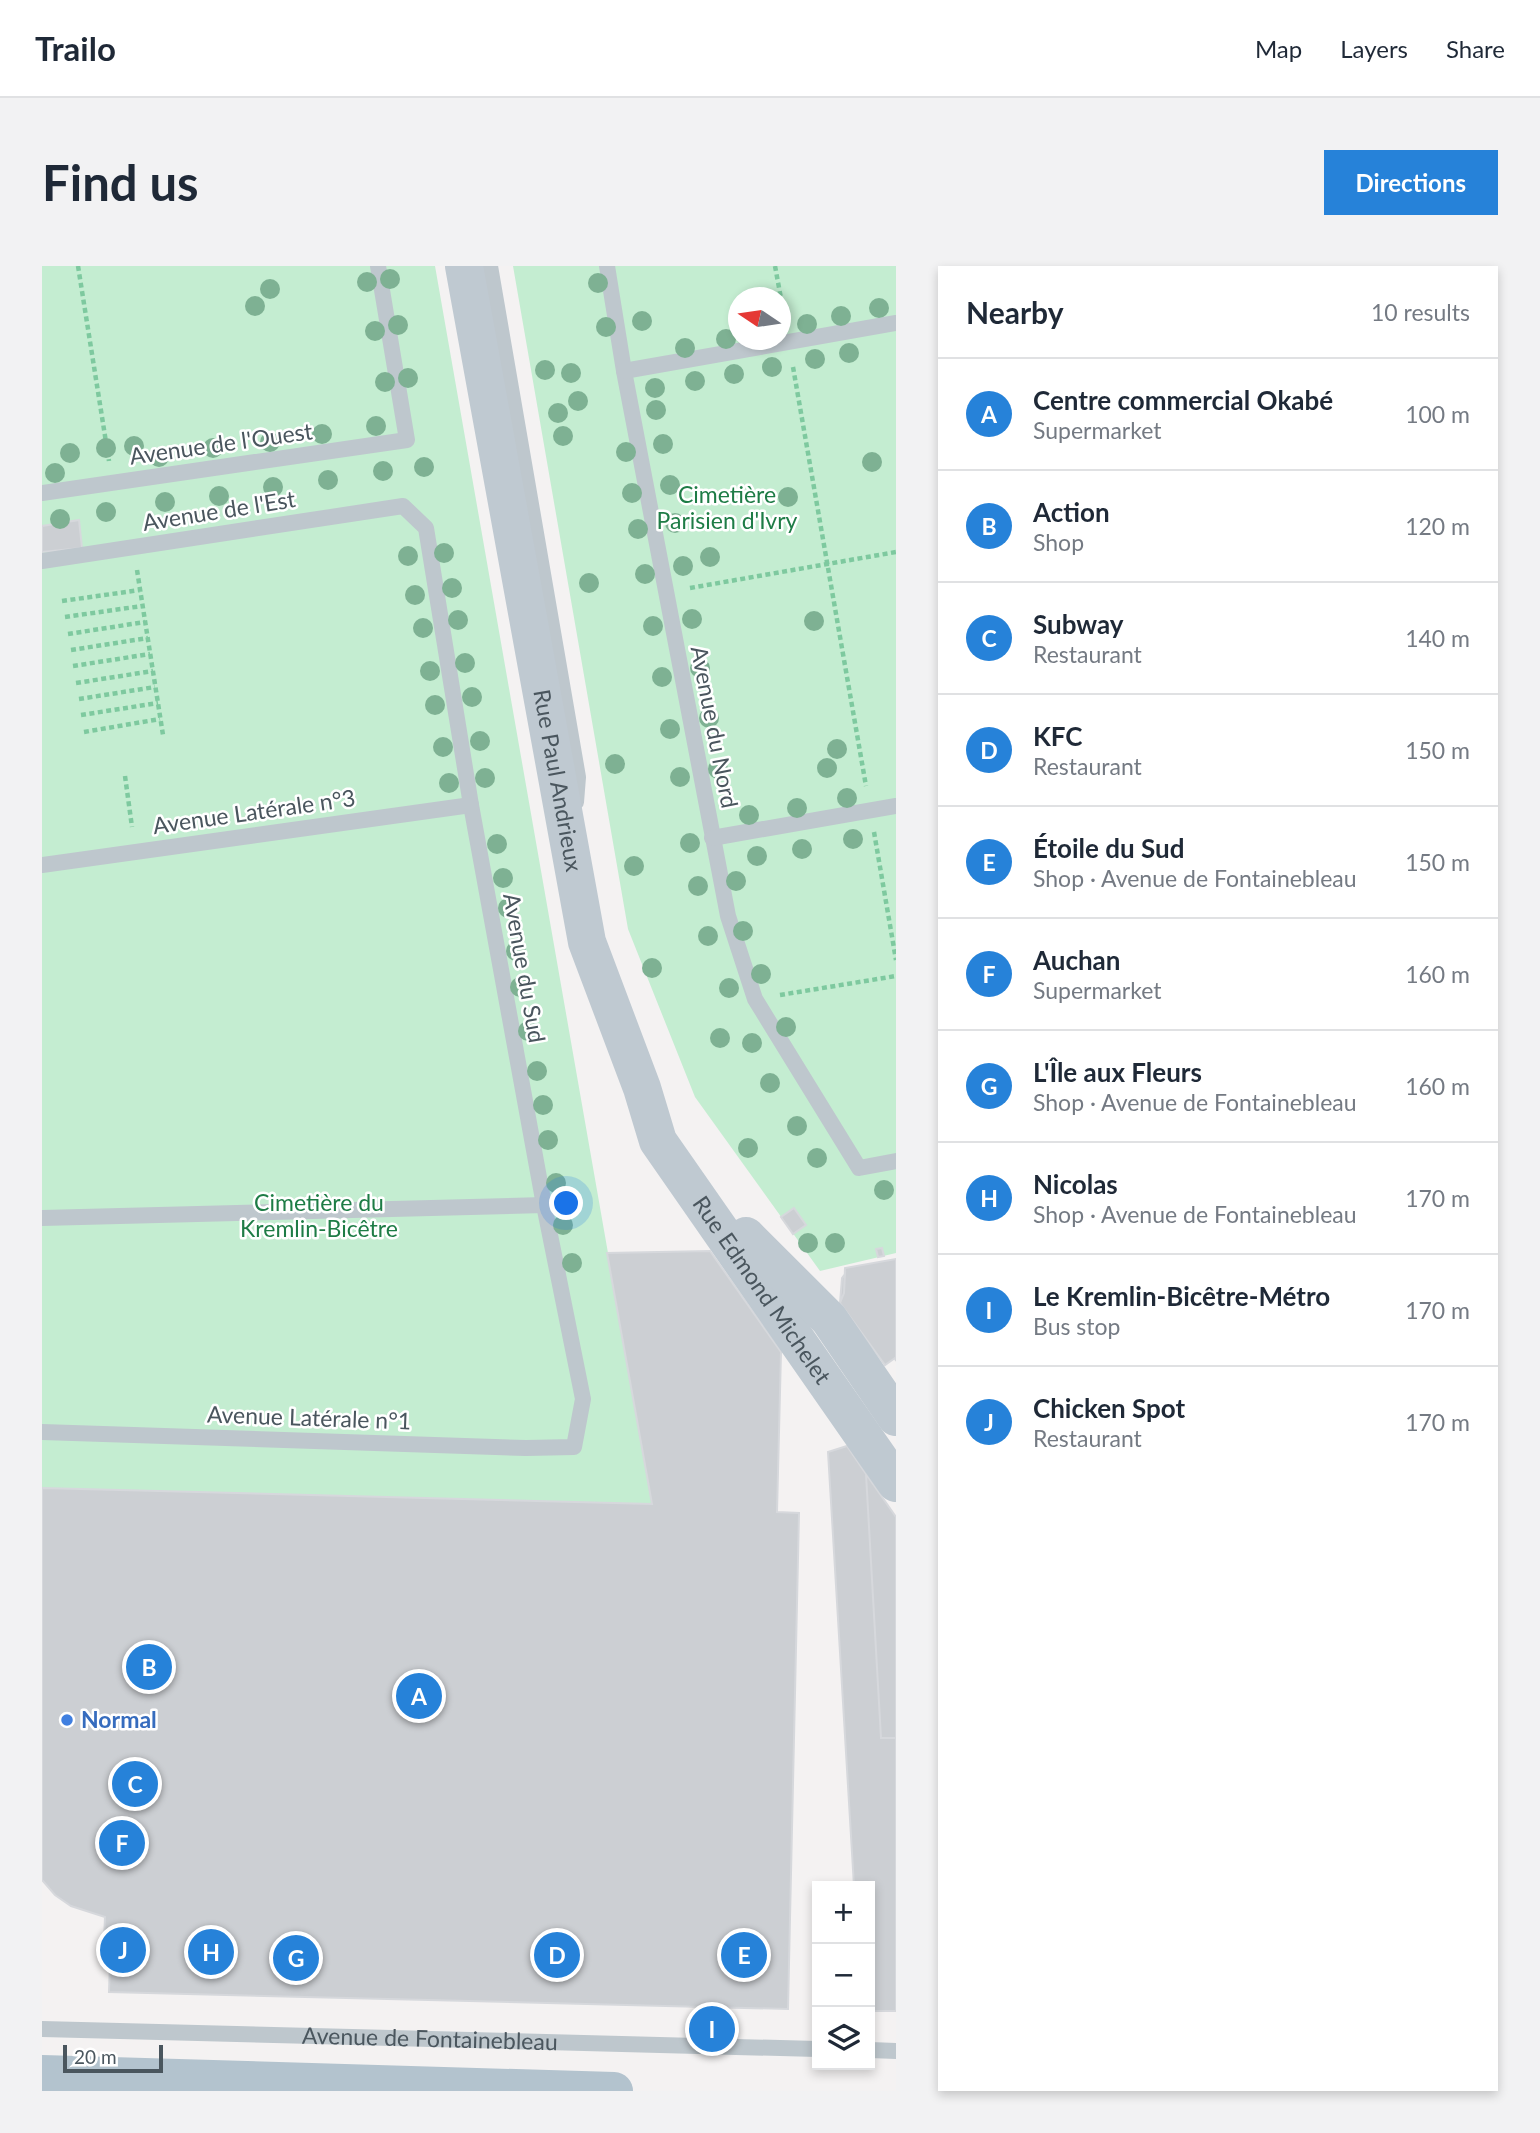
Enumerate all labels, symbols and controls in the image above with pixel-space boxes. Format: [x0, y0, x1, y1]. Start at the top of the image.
text: Trailo [35, 28, 116, 68]
text: Map [1255, 34, 1302, 63]
text: Layers [1340, 34, 1408, 63]
text: Share [1446, 34, 1505, 63]
button: Directions [1324, 150, 1498, 215]
text: Find us [42, 153, 199, 211]
north arrow [728, 287, 791, 350]
text: Nearby [966, 294, 1064, 330]
text: 10 results [1371, 298, 1470, 326]
text: Centre commercial Okabé [1033, 384, 1333, 416]
text: A [981, 400, 997, 428]
text: 100 m [1405, 400, 1470, 428]
street label: Avenue de l'Ouest [128, 416, 315, 470]
text: Supermarket [1033, 416, 1162, 444]
park label: Cimetière Parisien d'Ivry [657, 480, 798, 534]
street label: Avenue de l'Est [140, 484, 298, 536]
text: Action [1033, 496, 1110, 528]
text: B [981, 512, 997, 540]
text: 120 m [1405, 512, 1470, 540]
text: Shop [1033, 528, 1084, 556]
text: Subway [1033, 608, 1124, 640]
text: C [981, 624, 997, 652]
text: 140 m [1405, 624, 1470, 652]
text: Restaurant [1033, 640, 1142, 668]
street label: Avenue du Nord [686, 643, 744, 810]
street label: Rue Paul Andrieux [528, 687, 589, 874]
text: KFC [1033, 720, 1083, 752]
text: D [980, 736, 998, 764]
text: 150 m [1405, 736, 1470, 764]
text: Restaurant [1033, 752, 1142, 780]
street label: Avenue Latérale n°3 [151, 783, 357, 839]
text: Étoile du Sud [1033, 832, 1184, 864]
text: E [982, 848, 996, 876]
text: 150 m [1405, 848, 1470, 876]
text: Shop · Avenue de Fontainebleau [1033, 864, 1357, 892]
street label: Avenue du Sud [498, 891, 552, 1045]
text: Auchan [1033, 944, 1120, 976]
text: F [982, 960, 996, 988]
text: 160 m [1405, 960, 1470, 988]
text: Supermarket [1033, 976, 1162, 1004]
text: L'Île aux Fleurs [1033, 1056, 1202, 1088]
text: G [981, 1072, 997, 1100]
text: 160 m [1405, 1072, 1470, 1100]
text: Shop · Avenue de Fontainebleau [1033, 1088, 1357, 1116]
text: Nicolas [1033, 1168, 1118, 1200]
text: H [980, 1184, 998, 1212]
text: 170 m [1405, 1184, 1470, 1212]
your location [549, 1186, 583, 1220]
park label: Cimetière du Kremlin-Bicêtre [240, 1188, 398, 1242]
street label: Rue Edmond Michelet [687, 1190, 838, 1389]
text: Shop · Avenue de Fontainebleau [1033, 1200, 1357, 1228]
text: Le Kremlin-Bicêtre-Métro [1033, 1280, 1330, 1312]
text: I [986, 1296, 992, 1324]
text: 170 m [1405, 1296, 1470, 1324]
text: Bus stop [1033, 1312, 1120, 1340]
text: Chicken Spot [1033, 1392, 1185, 1424]
street label: Avenue Latérale n°1 [206, 1399, 412, 1435]
text: J [984, 1408, 994, 1436]
text: 170 m [1405, 1408, 1470, 1436]
text: Restaurant [1033, 1424, 1142, 1452]
pin: B [126, 1641, 172, 1693]
pin: A [396, 1670, 442, 1722]
place label: Normal [81, 1705, 157, 1733]
marker: Normal [59, 1712, 75, 1728]
pin: C [112, 1758, 158, 1810]
pin: F [99, 1817, 145, 1869]
map controls [812, 1881, 875, 2070]
button: + [812, 1881, 875, 1944]
pin: J [100, 1924, 146, 1976]
pin: H [188, 1926, 234, 1978]
pin: D [534, 1929, 580, 1981]
pin: E [721, 1929, 767, 1981]
pin: G [273, 1932, 319, 1984]
button: − [812, 1944, 875, 2007]
pin: I [689, 2003, 735, 2055]
button: layers [812, 2007, 875, 2070]
street label: Avenue de Fontainebleau [302, 2021, 558, 2055]
scale bar [63, 2042, 163, 2074]
text: 20 m [74, 2045, 117, 2068]

